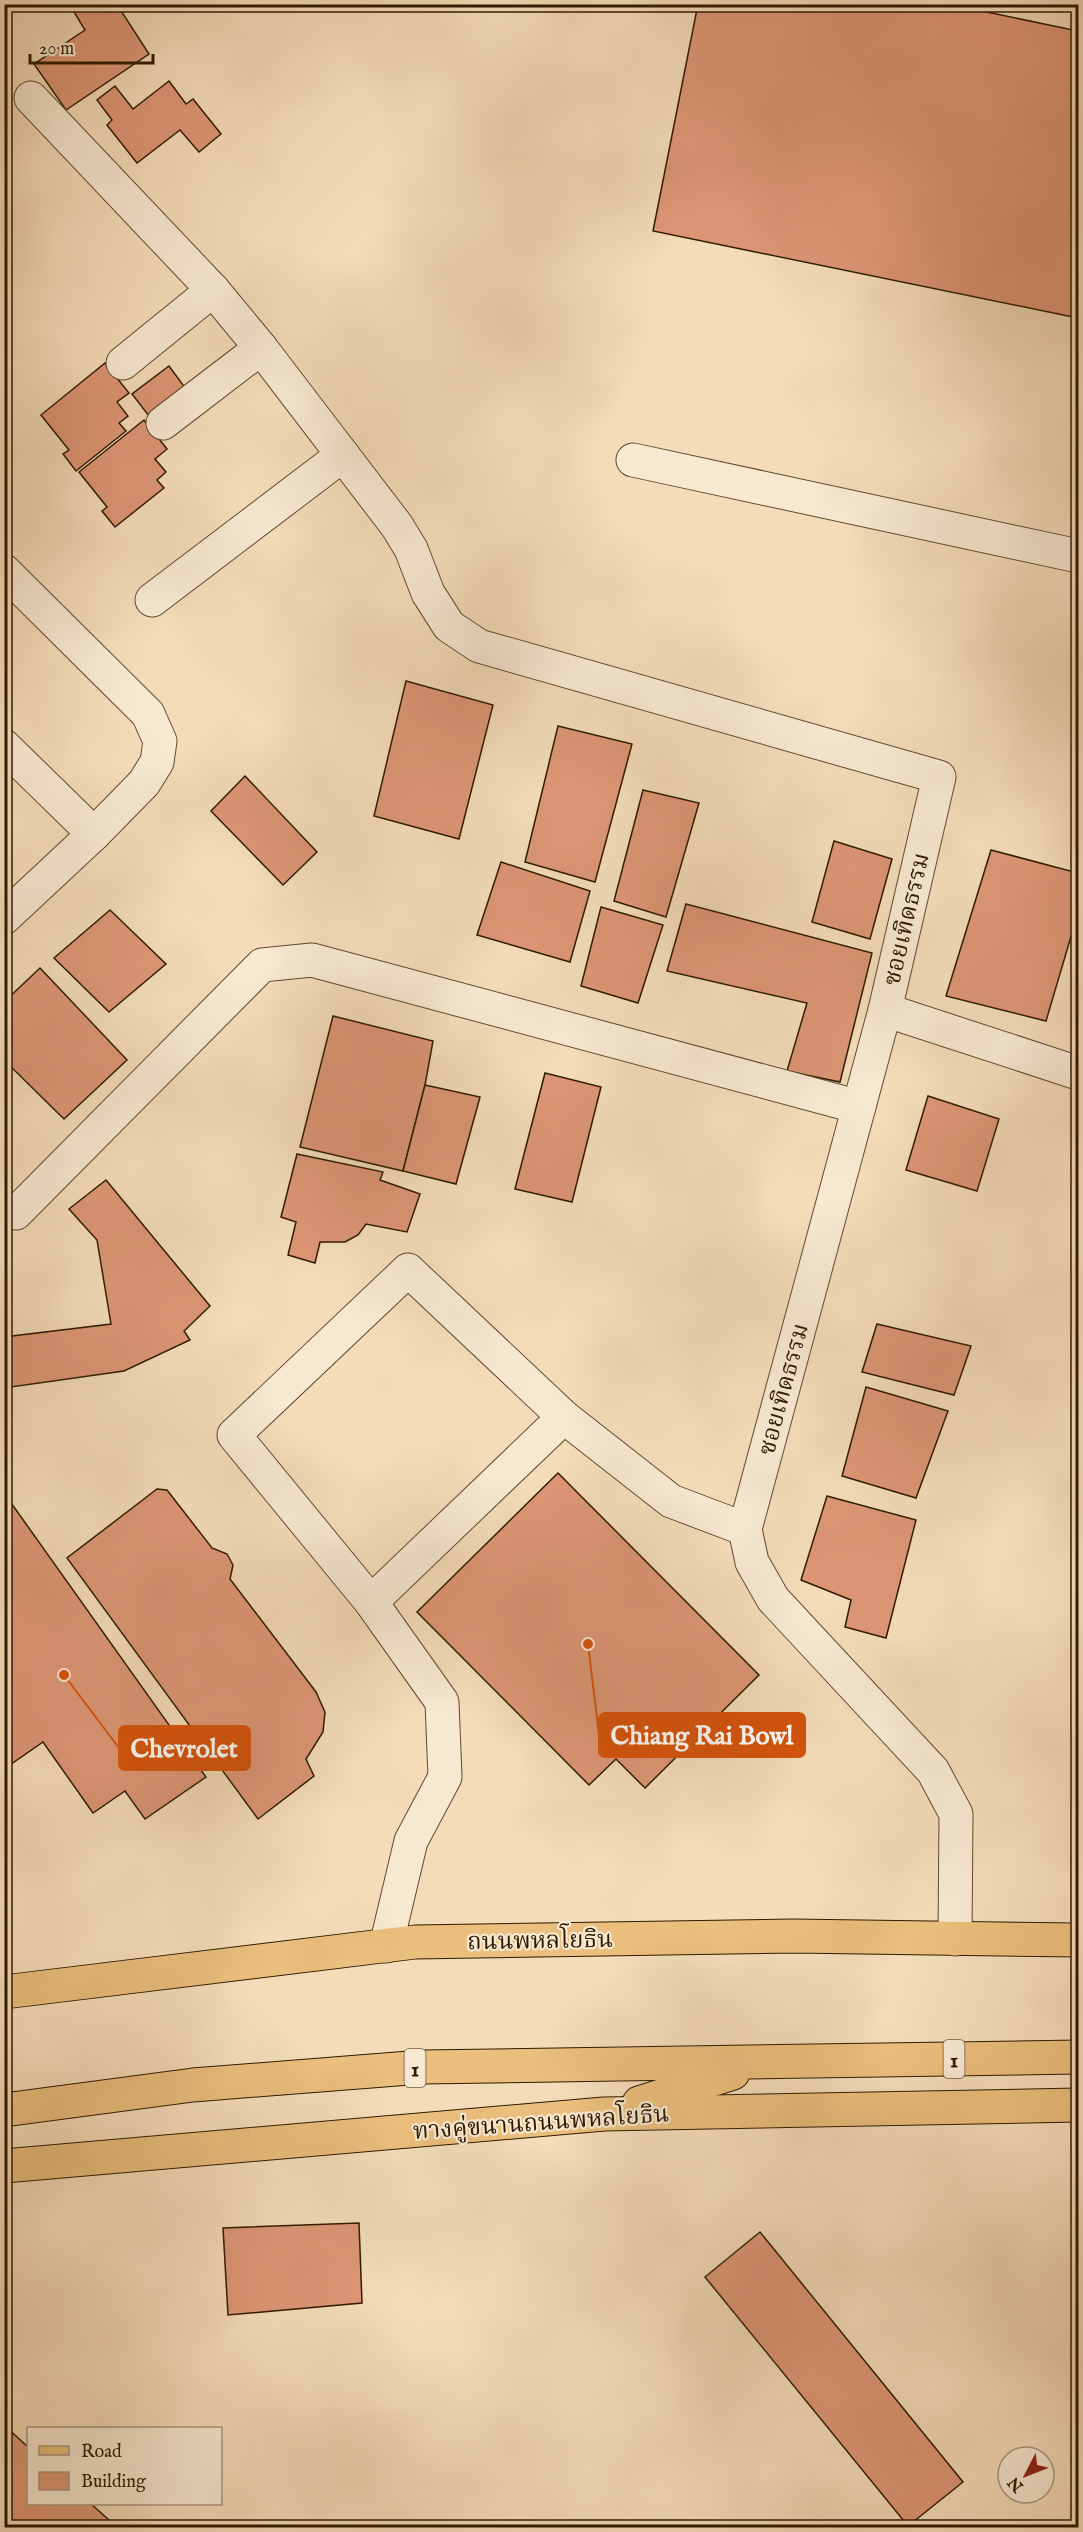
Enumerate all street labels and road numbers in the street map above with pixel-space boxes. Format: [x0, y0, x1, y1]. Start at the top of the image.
street label: ซอยเทิดธรรม [877, 850, 938, 989]
street label: ซอยเทิดธรรม [752, 1320, 817, 1459]
street label: ถนนพหลโยธิน [467, 1921, 613, 1958]
road number: 1 [944, 2040, 964, 2078]
road number: 1 [404, 2049, 426, 2087]
street label: ทางคู่ขนานถนนพหลโยธิน [412, 2095, 670, 2148]

